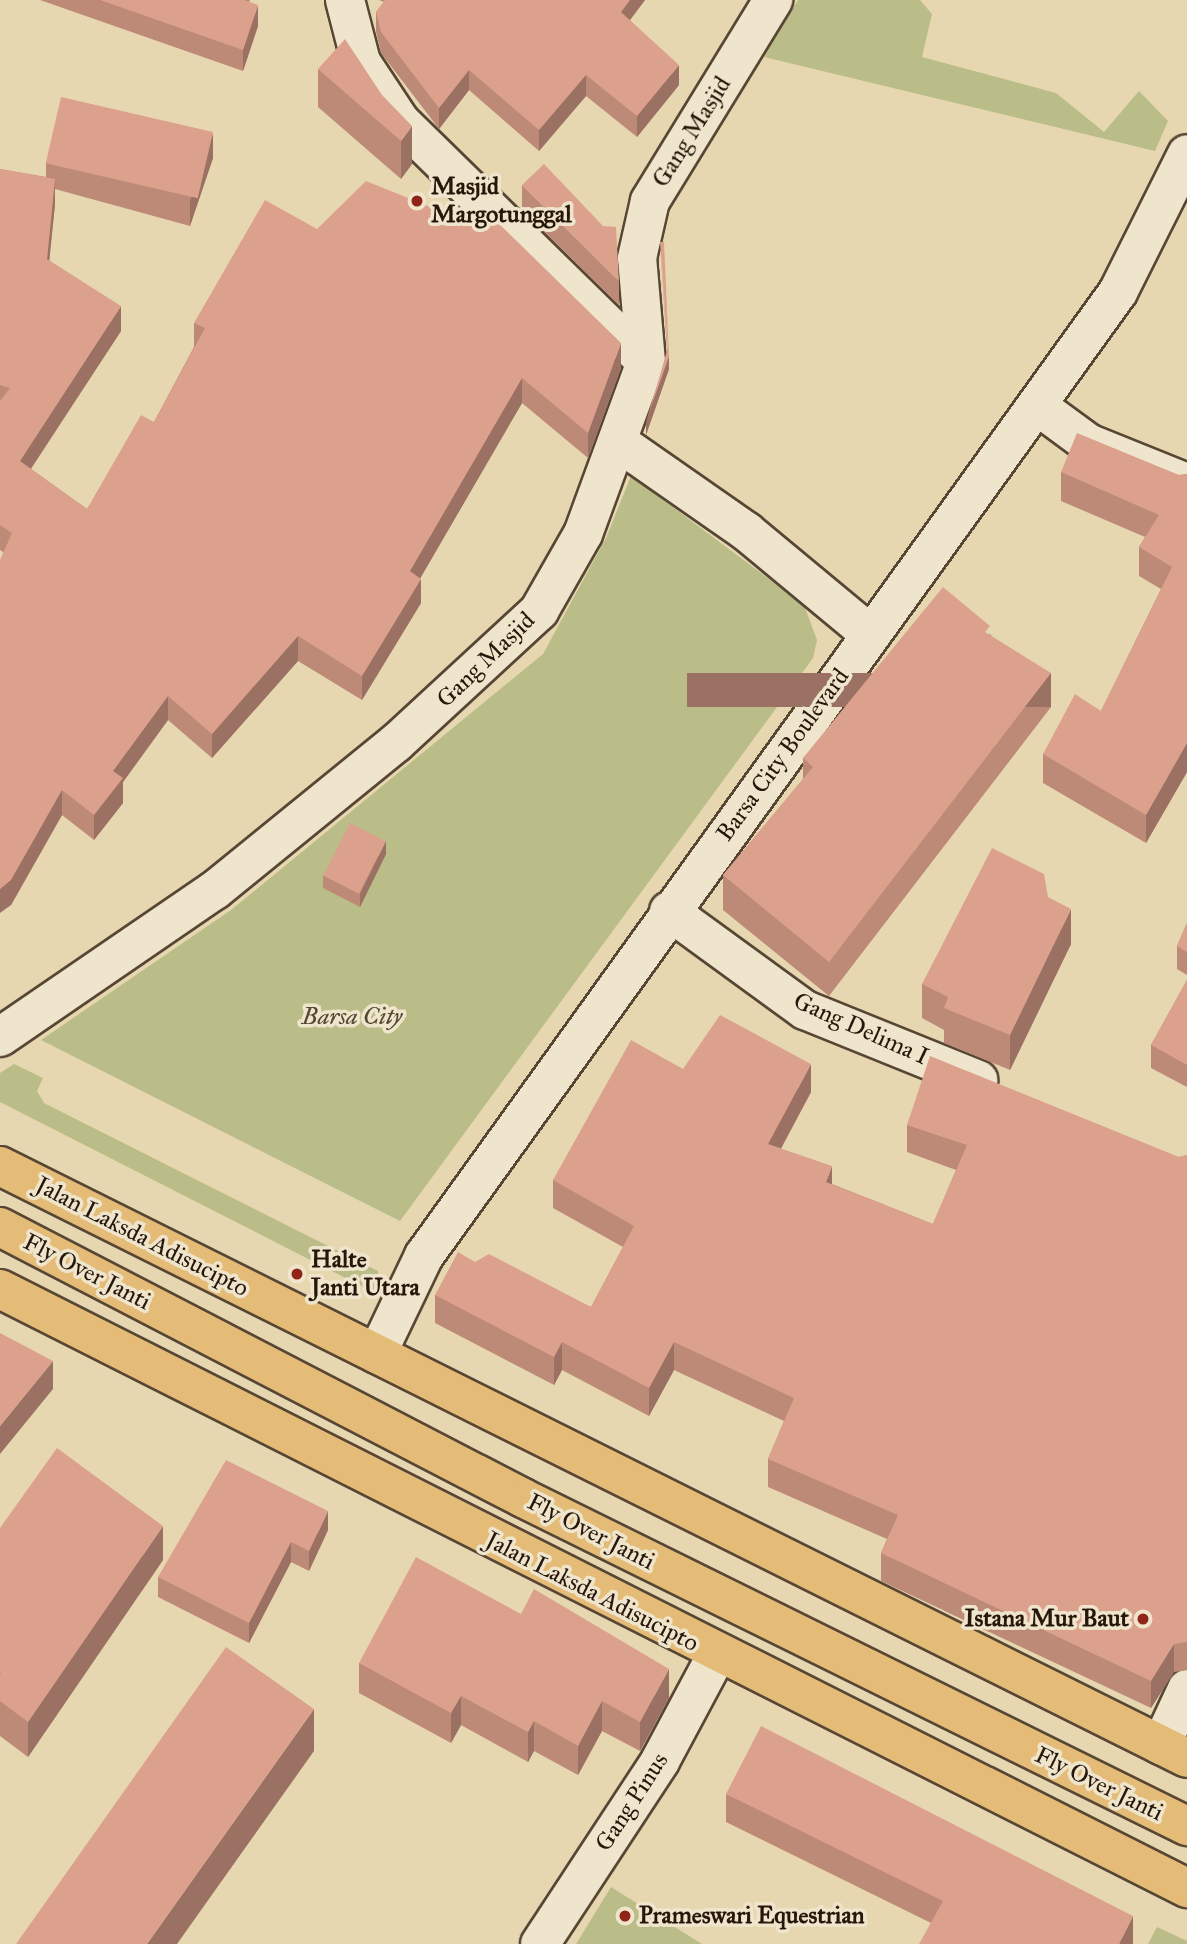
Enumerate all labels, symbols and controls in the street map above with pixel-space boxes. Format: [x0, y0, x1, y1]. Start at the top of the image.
street label: Gang Masjid [647, 71, 737, 193]
place label: Masjid Margotunggal [431, 173, 572, 229]
marker: Masjid Margotunggal [409, 193, 425, 209]
street label: Gang Masjid [431, 606, 541, 714]
street label: Barsa City Boulevard [711, 663, 855, 847]
street label: Gang Delima I [789, 986, 933, 1072]
park label: Barsa City [302, 1003, 402, 1031]
street label: Jalan Laksda Adisucipto [31, 1171, 253, 1303]
street label: Fly Over Janti [18, 1228, 156, 1316]
place label: Halte Janti Utara [311, 1246, 420, 1302]
marker: Halte Janti Utara [289, 1266, 305, 1282]
street label: Fly Over Janti [522, 1488, 660, 1576]
street label: Jalan Laksda Adisucipto [481, 1526, 703, 1658]
place label: Istana Mur Baut [965, 1605, 1129, 1633]
marker: Istana Mur Baut [1135, 1611, 1151, 1627]
street label: Fly Over Janti [1030, 1741, 1168, 1827]
street label: Gang Pinus [589, 1747, 675, 1857]
place label: Prameswari Equestrian [639, 1902, 865, 1930]
marker: Prameswari Equestrian [617, 1908, 633, 1924]

